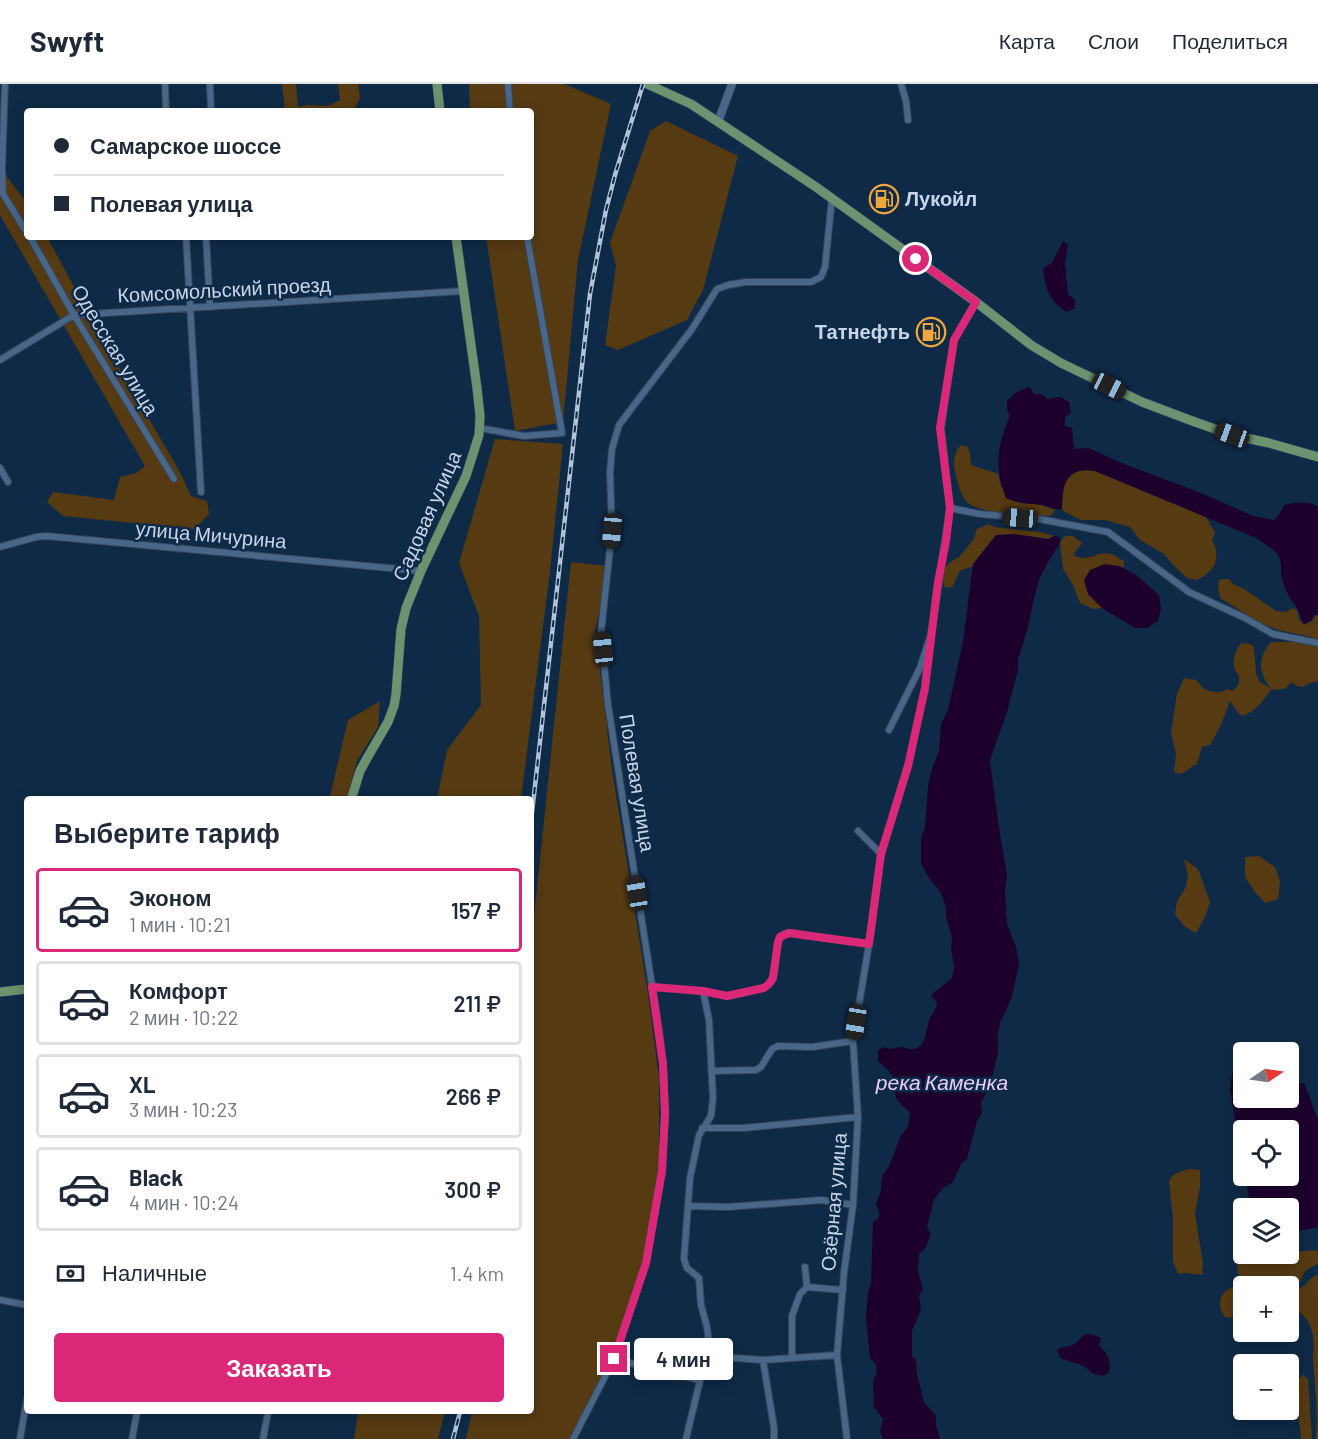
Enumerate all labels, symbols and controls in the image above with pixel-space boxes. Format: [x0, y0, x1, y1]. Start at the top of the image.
text: Swyft [30, 24, 104, 58]
text: Карта [999, 28, 1055, 53]
text: Слои [1088, 28, 1139, 53]
text: Поделиться [1172, 28, 1288, 53]
text: Самарское шоссе [90, 132, 281, 158]
fuel station icon: Лукойл [868, 183, 900, 215]
place label: Лукойл [905, 186, 977, 210]
text: Полевая улица [90, 190, 253, 216]
route start [902, 245, 929, 272]
street label: Комсомольский проезд [117, 271, 332, 307]
street label: Одесская улица [67, 280, 165, 420]
fuel station icon: Татнефть [915, 316, 947, 348]
place label: Татнефть [815, 319, 910, 343]
car [1089, 370, 1129, 402]
car [1212, 420, 1252, 450]
street label: Садовая улица [387, 446, 466, 584]
car [1001, 508, 1039, 528]
car [601, 512, 623, 550]
street label: улица Мичурина [135, 515, 288, 553]
car [592, 630, 614, 668]
street label: Полевая улица [615, 712, 661, 854]
text: Выберите тариф [54, 816, 280, 848]
car [625, 874, 649, 912]
icon: car [57, 883, 111, 937]
text: Эконом [129, 884, 212, 910]
text: 157 ₽ [451, 897, 501, 923]
text: 1 мин · 10:21 [129, 912, 231, 936]
icon: car [57, 976, 111, 1030]
text: Комфорт [129, 977, 228, 1003]
text: 211 ₽ [454, 990, 501, 1016]
car [844, 1003, 868, 1041]
text: 2 мин · 10:22 [129, 1005, 238, 1029]
north arrow [1233, 1042, 1299, 1108]
map controls [1233, 1042, 1299, 1420]
icon: car [57, 1069, 111, 1123]
water label: река Каменка [875, 1069, 1008, 1094]
text: XL [129, 1071, 155, 1097]
text: 266 ₽ [446, 1083, 501, 1109]
text: 3 мин · 10:23 [129, 1097, 237, 1121]
button: locate [1233, 1120, 1299, 1186]
street label: Озёрная улица [815, 1131, 851, 1272]
icon: car [57, 1162, 111, 1216]
text: Black [129, 1164, 183, 1190]
text: 300 ₽ [445, 1176, 501, 1202]
text: 4 мин · 10:24 [129, 1190, 239, 1214]
button: layers [1233, 1198, 1299, 1264]
icon: cash [54, 1257, 87, 1290]
text: Наличные [102, 1259, 207, 1285]
text: 1.4 km [450, 1261, 504, 1285]
button: + [1233, 1276, 1299, 1342]
button: Заказать [54, 1333, 504, 1402]
callout: 4 мин [635, 1338, 734, 1380]
route end [600, 1345, 627, 1372]
text: 4 мин [656, 1347, 711, 1371]
button: − [1233, 1354, 1299, 1420]

